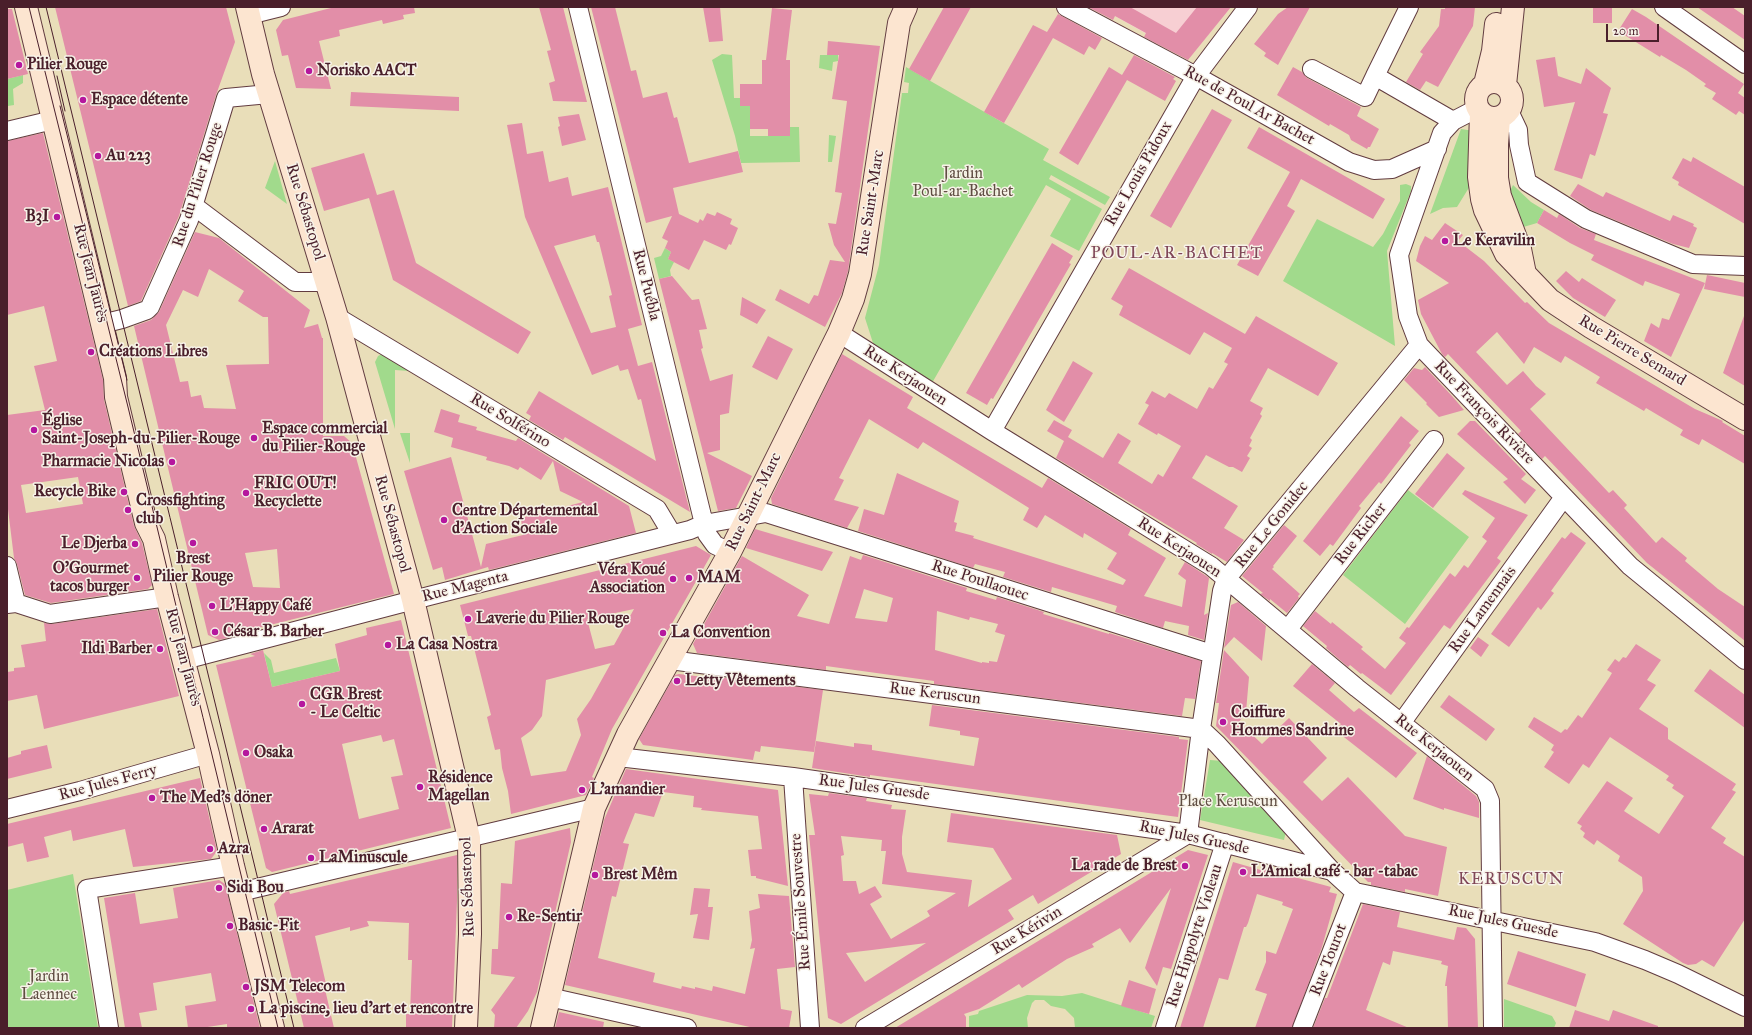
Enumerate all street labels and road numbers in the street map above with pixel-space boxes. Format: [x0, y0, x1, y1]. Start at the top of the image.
street label: Rue de Poul Ar Bachet [1180, 62, 1318, 150]
street label: Rue Louis Pidoux [1101, 118, 1177, 230]
street label: Rue du Pilier Rouge [169, 120, 227, 250]
street label: Rue Saint-Marc [853, 149, 889, 257]
street label: Rue Sébastopol [281, 161, 329, 263]
street label: Rue Jean Jaurès [68, 222, 112, 324]
street label: Rue Puébla [628, 247, 664, 323]
street label: Rue Pierre Semard [1575, 311, 1689, 391]
street label: Rue Kerjaouen [859, 342, 951, 410]
street label: Rue François Rivière [1430, 357, 1538, 469]
street label: Rue Solférino [466, 389, 554, 453]
street label: Rue Saint-Marc [722, 450, 786, 554]
street label: Rue Sébastopol [370, 473, 414, 575]
street label: Rue Le Gonidec [1231, 478, 1313, 572]
street label: Rue Richer [1331, 499, 1391, 569]
street label: Rue Kerjaouen [1133, 514, 1225, 582]
street label: Rue Poullaouec [929, 556, 1031, 606]
street label: Rue Lamennais [1445, 563, 1521, 657]
street label: Rue Magenta [420, 567, 510, 607]
street label: Rue Jean Jaurès [161, 606, 205, 708]
street label: Rue Keruscun [888, 679, 982, 709]
street label: Rue Kerjaouen [1391, 710, 1477, 786]
street label: Rue Jules Ferry [57, 761, 159, 805]
street label: Rue Jules Guesde [817, 771, 931, 805]
street label: Rue Jules Guesde [1137, 817, 1251, 859]
street label: Rue Émile Souvestre [787, 833, 815, 971]
street label: Rue Sébastopol [457, 837, 479, 937]
street label: Rue Hippolyte Violeau [1163, 862, 1227, 1010]
street label: Rue Jules Guesde [1446, 901, 1560, 943]
street label: Rue Kérivin [988, 903, 1066, 959]
street label: Rue Tourot [1306, 921, 1352, 999]

